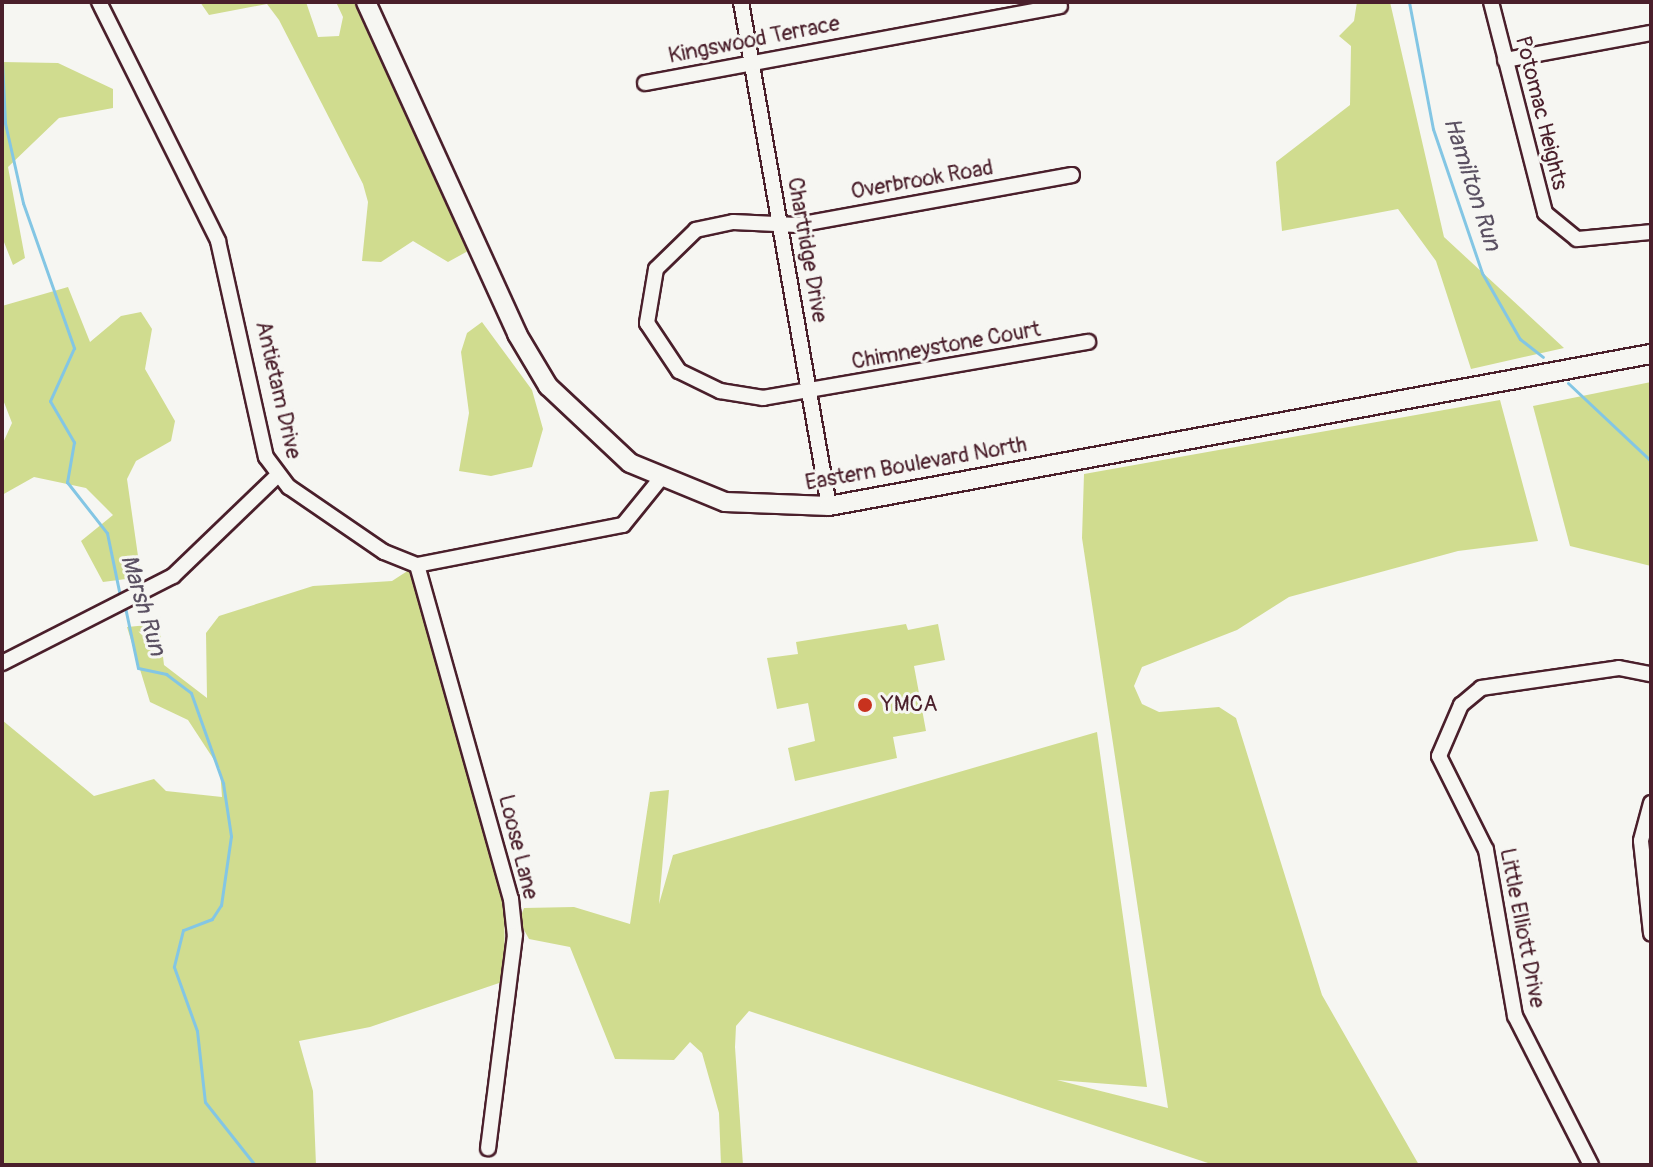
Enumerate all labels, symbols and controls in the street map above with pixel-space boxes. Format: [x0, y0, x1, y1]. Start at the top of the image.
street label: Kingswood Terrace [666, 10, 842, 70]
street label: Potomac Heights [1509, 33, 1573, 193]
water label: Hamilton Run [1437, 114, 1507, 254]
street label: Overbrook Road [849, 155, 995, 205]
street label: Chartridge Drive [781, 175, 833, 325]
street label: Chimneystone Court [850, 316, 1042, 376]
street label: Antietam Drive [249, 319, 307, 461]
street label: Eastern Boulevard North [803, 432, 1029, 496]
water label: Marsh Run [114, 551, 172, 659]
place label: YMCA [881, 692, 937, 718]
marker: YMCA [856, 696, 874, 714]
street label: Loose Lane [492, 792, 544, 902]
street label: Little Elliott Drive [1494, 846, 1550, 1010]

